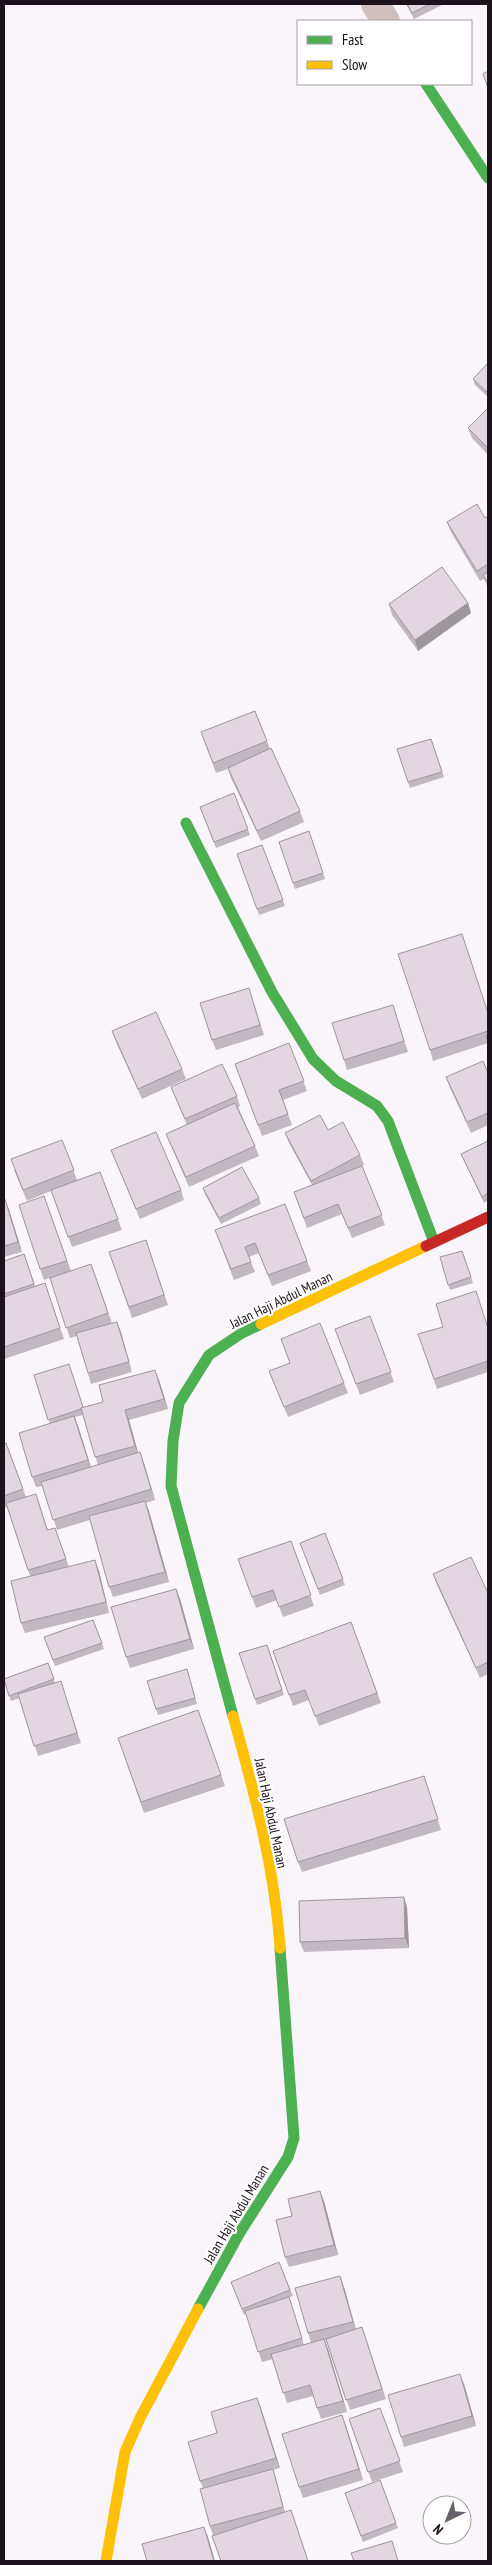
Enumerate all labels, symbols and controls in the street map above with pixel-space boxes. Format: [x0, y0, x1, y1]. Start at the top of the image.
legend [297, 20, 472, 85]
text: Fast [342, 30, 363, 49]
text: Slow [342, 55, 367, 74]
street label: Jalan Haji Abdul Manan [226, 1267, 335, 1333]
street label: Jalan Haji Abdul Manan [250, 1755, 291, 1870]
street label: Jalan Haji Abdul Manan [199, 2161, 273, 2268]
north arrow [422, 2495, 472, 2545]
text: N [429, 2520, 447, 2539]

